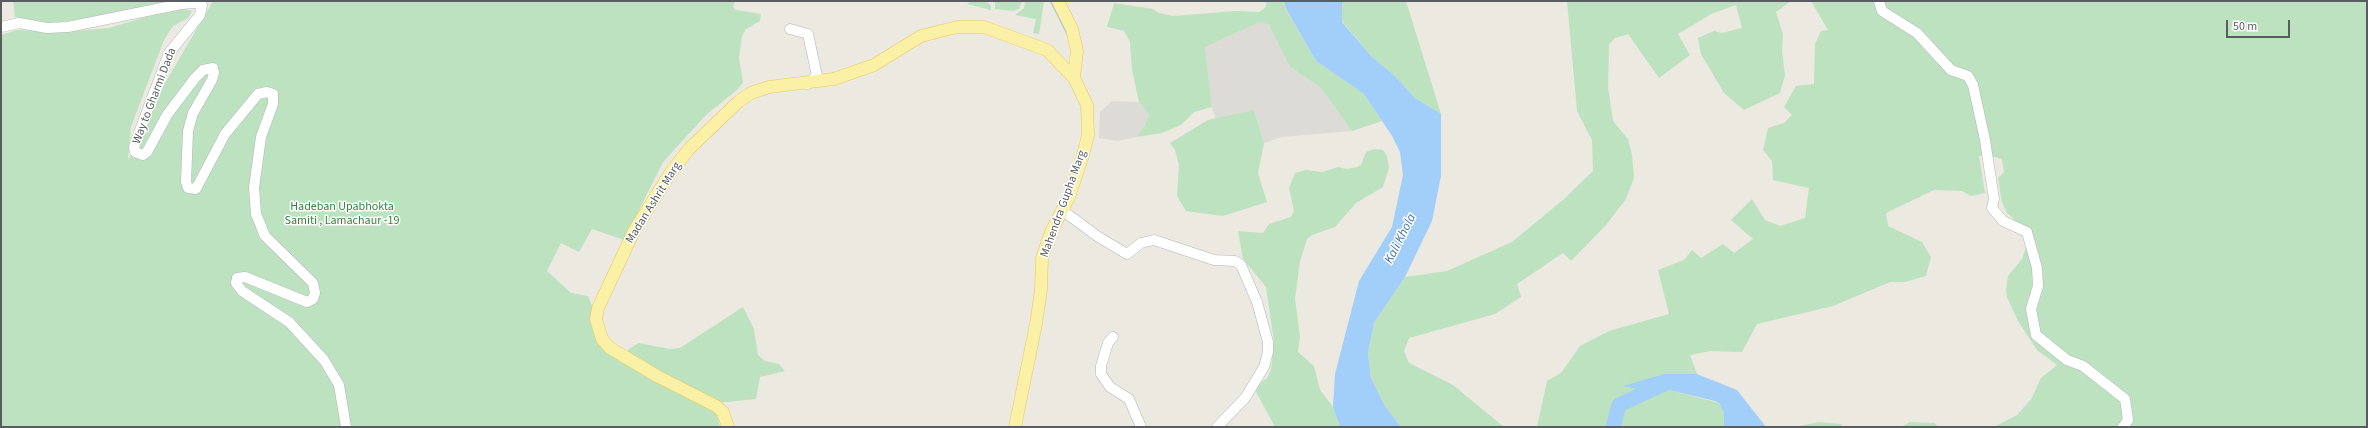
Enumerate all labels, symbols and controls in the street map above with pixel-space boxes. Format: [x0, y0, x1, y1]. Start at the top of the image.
scale bar [2228, 12, 2292, 38]
text: 50 m [2233, 18, 2257, 35]
street label: Way to Gharmi Dada [130, 46, 180, 146]
street label: Mahendra Gupha Marg [1038, 148, 1090, 260]
street label: Madan Ashrit Marg [623, 160, 685, 246]
park label: Hadeban Upabhokta Samiti , Lamachaur -19 [285, 200, 399, 228]
water label: Kali Khola [1382, 211, 1420, 267]

